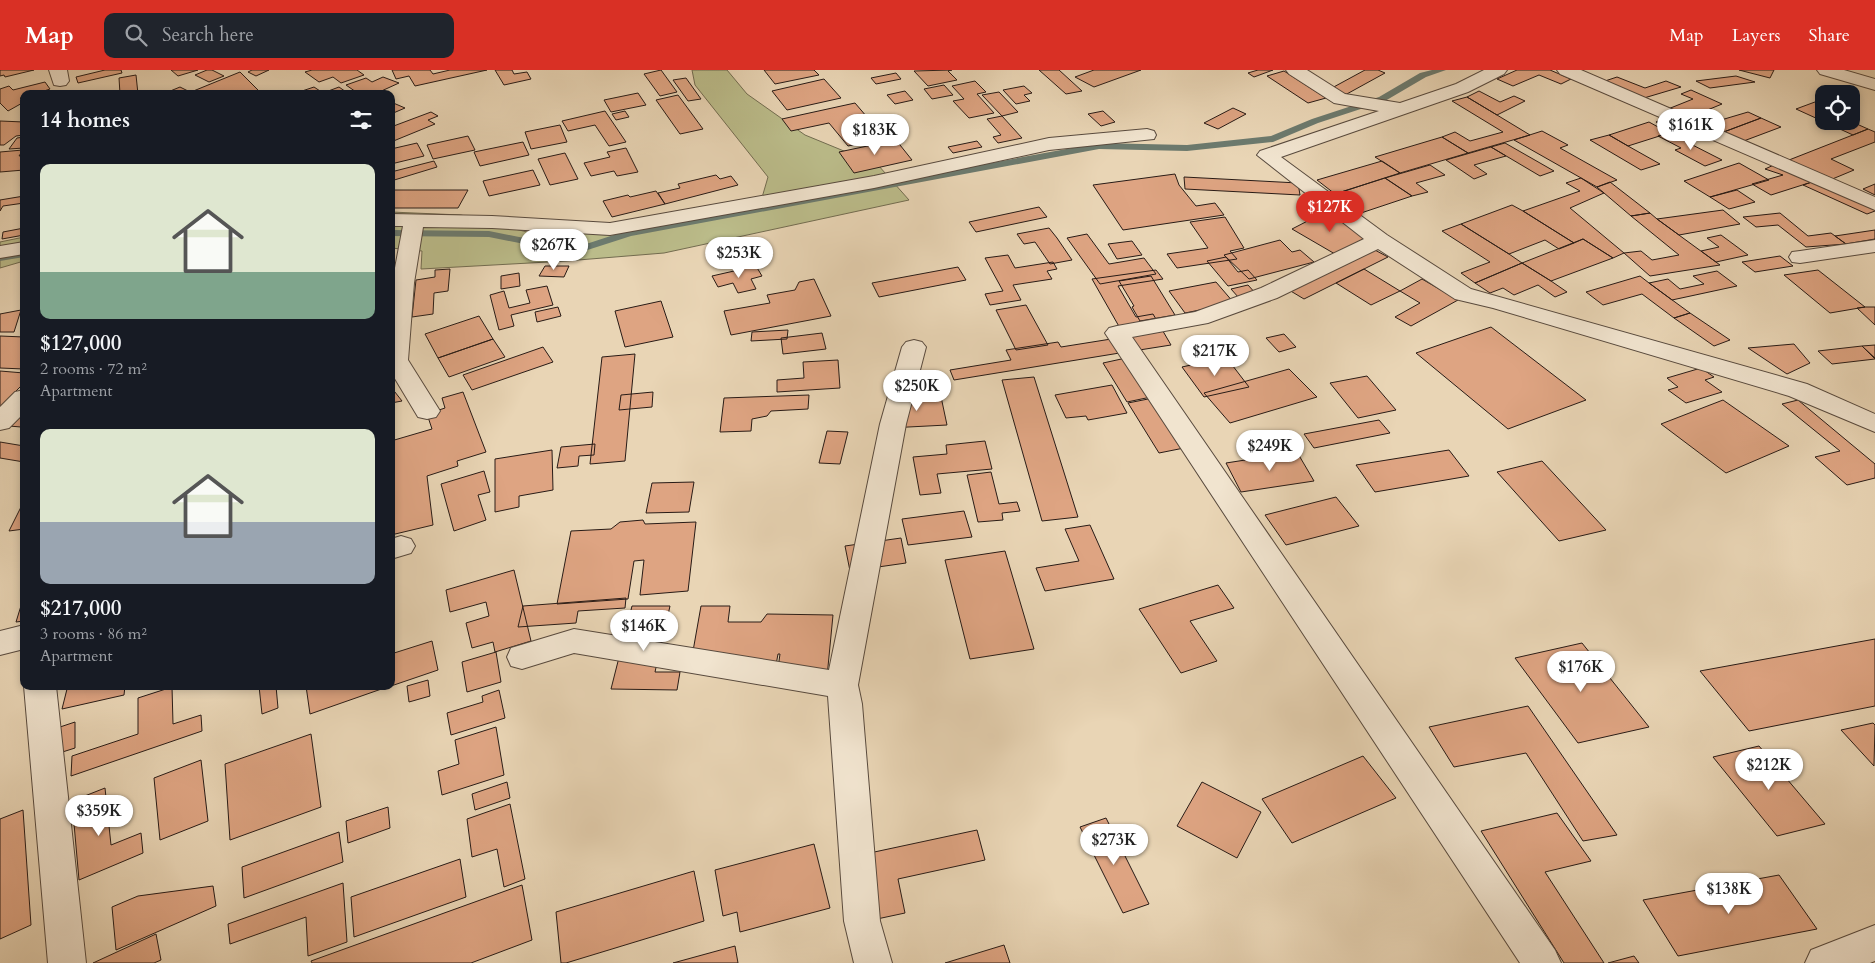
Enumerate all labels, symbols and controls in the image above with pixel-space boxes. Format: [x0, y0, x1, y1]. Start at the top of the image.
search box [104, 13, 454, 58]
text: Map [25, 19, 74, 52]
icon: search [122, 21, 150, 49]
text: Search here [162, 22, 254, 48]
text: Map [1669, 23, 1704, 48]
text: Layers [1732, 23, 1781, 48]
text: Share [1809, 23, 1850, 48]
map controls [1815, 85, 1860, 130]
button: locate [1815, 85, 1860, 130]
text: 14 homes [40, 106, 130, 135]
icon: filters [347, 106, 375, 134]
pin: $161K [1656, 108, 1726, 151]
pin: $183K [840, 114, 910, 156]
text: $161K [1668, 114, 1714, 136]
text: $183K [852, 119, 898, 141]
pin: $127K [1295, 190, 1365, 233]
icon: home [163, 196, 253, 286]
text: $127K [1307, 196, 1353, 218]
pin: $267K [519, 228, 589, 271]
text: $267K [531, 234, 577, 256]
pin: $253K [704, 236, 774, 279]
text: $253K [716, 242, 762, 264]
text: $127,000 [40, 329, 121, 358]
pin: $217K [1180, 334, 1250, 377]
text: $217K [1192, 340, 1238, 362]
text: 2 rooms · 72 m² [40, 358, 147, 380]
pin: $250K [882, 370, 952, 412]
text: $250K [894, 375, 940, 397]
text: Apartment [40, 380, 113, 402]
pin: $249K [1235, 430, 1305, 472]
text: $249K [1247, 435, 1293, 457]
icon: home [163, 461, 253, 551]
text: $217,000 [40, 594, 121, 623]
pin: $146K [609, 610, 679, 652]
text: $146K [621, 615, 667, 637]
text: 3 rooms · 86 m² [40, 623, 147, 645]
text: Apartment [40, 645, 113, 667]
pin: $176K [1546, 650, 1616, 693]
text: $176K [1558, 656, 1604, 678]
pin: $212K [1734, 748, 1804, 791]
text: $212K [1746, 754, 1792, 776]
pin: $359K [64, 794, 134, 837]
text: $359K [76, 800, 122, 822]
pin: $273K [1079, 824, 1149, 866]
text: $273K [1091, 829, 1137, 851]
pin: $138K [1694, 872, 1764, 915]
text: $138K [1706, 878, 1752, 900]

